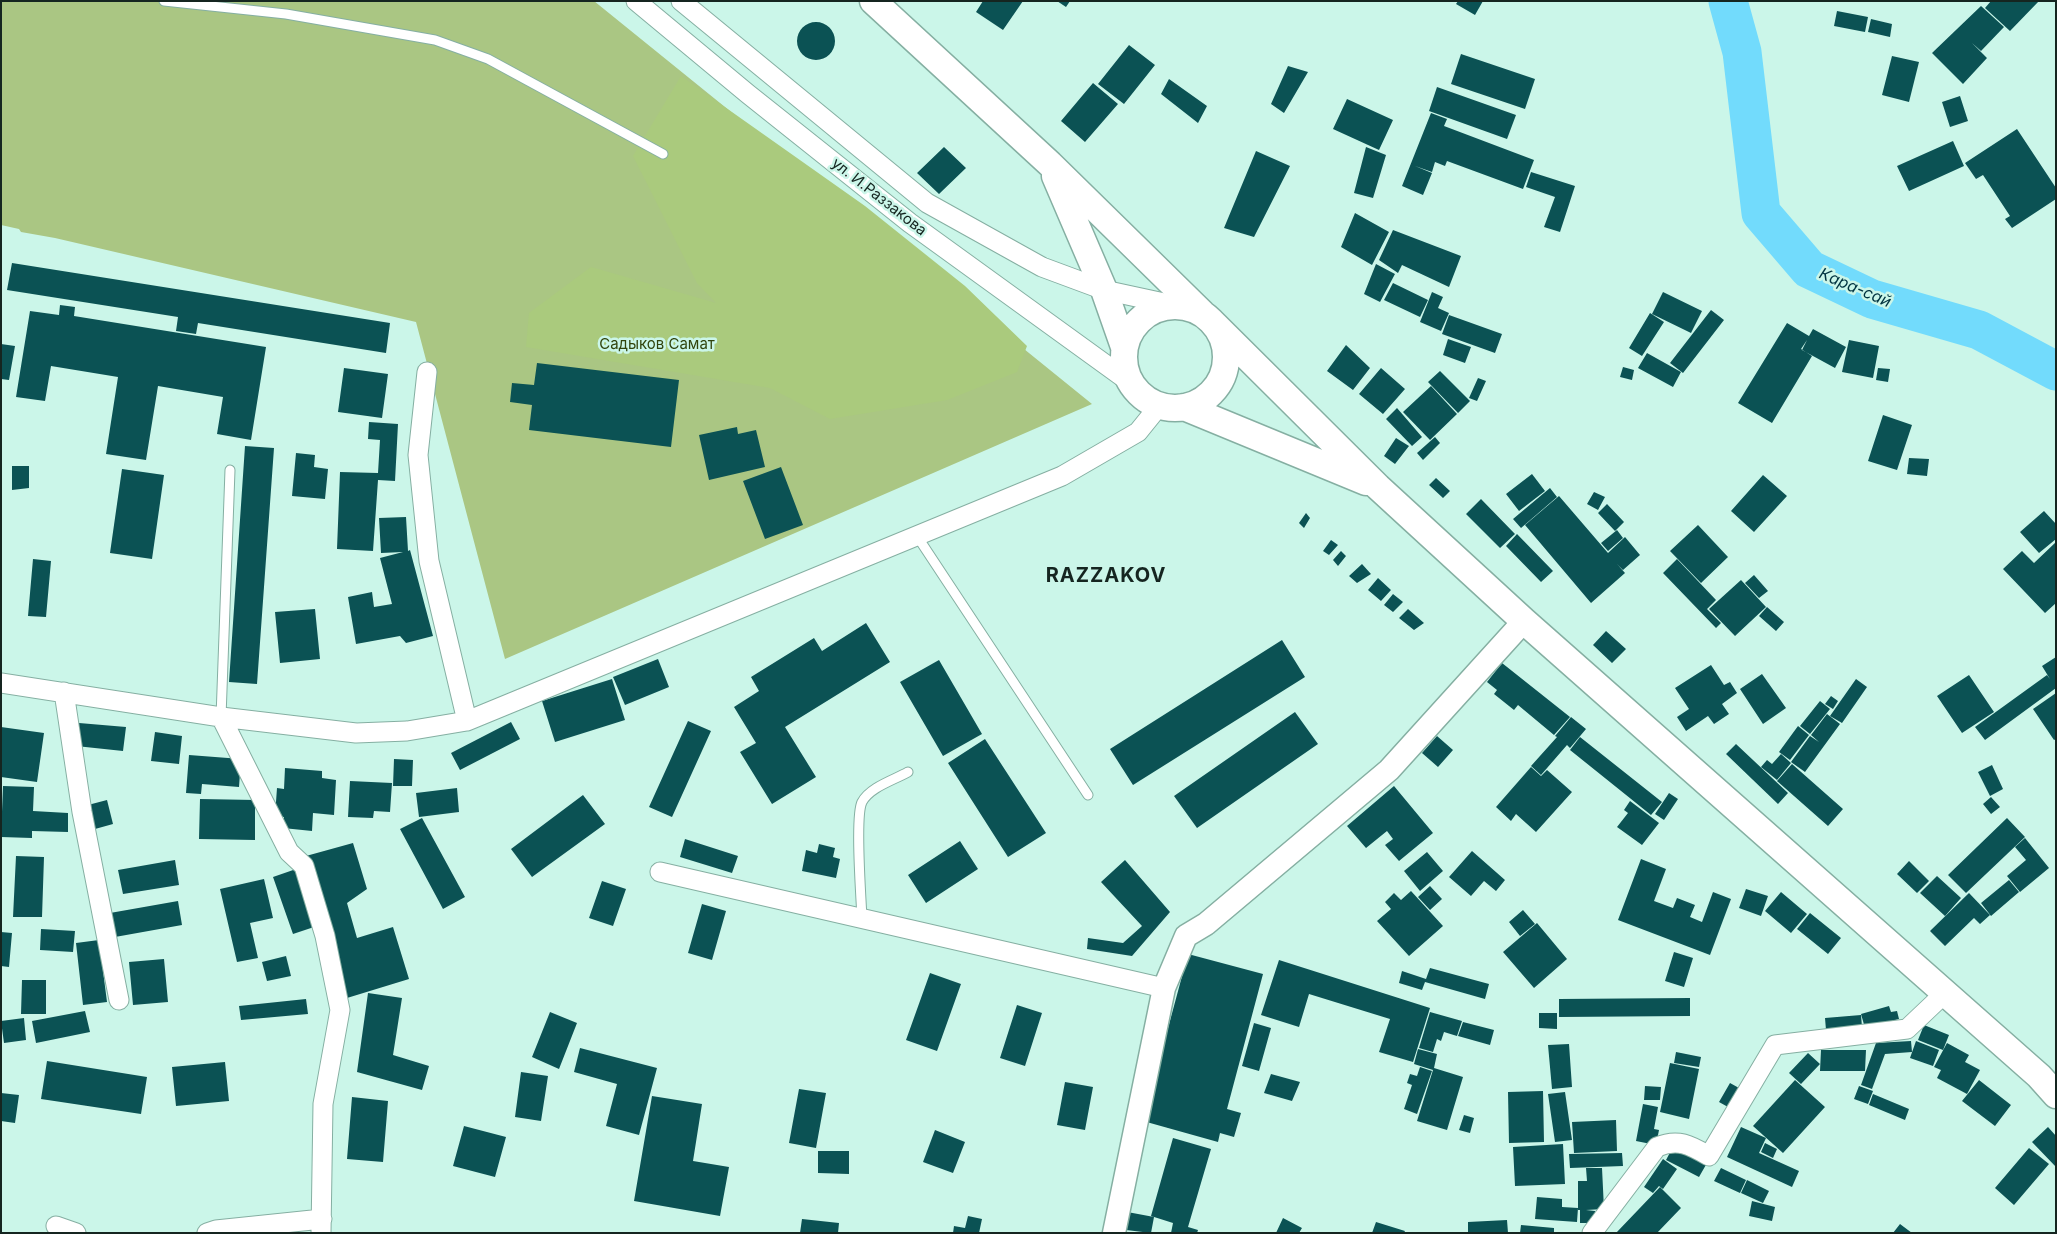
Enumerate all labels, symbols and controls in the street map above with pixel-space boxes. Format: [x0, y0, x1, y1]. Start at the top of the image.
street label: ул. И.Раззакова [828, 154, 930, 240]
water label: Кара-сай [1816, 264, 1894, 312]
park label: Садыков Самат [599, 335, 715, 353]
district label: RAZZAKOV [1045, 564, 1167, 588]

